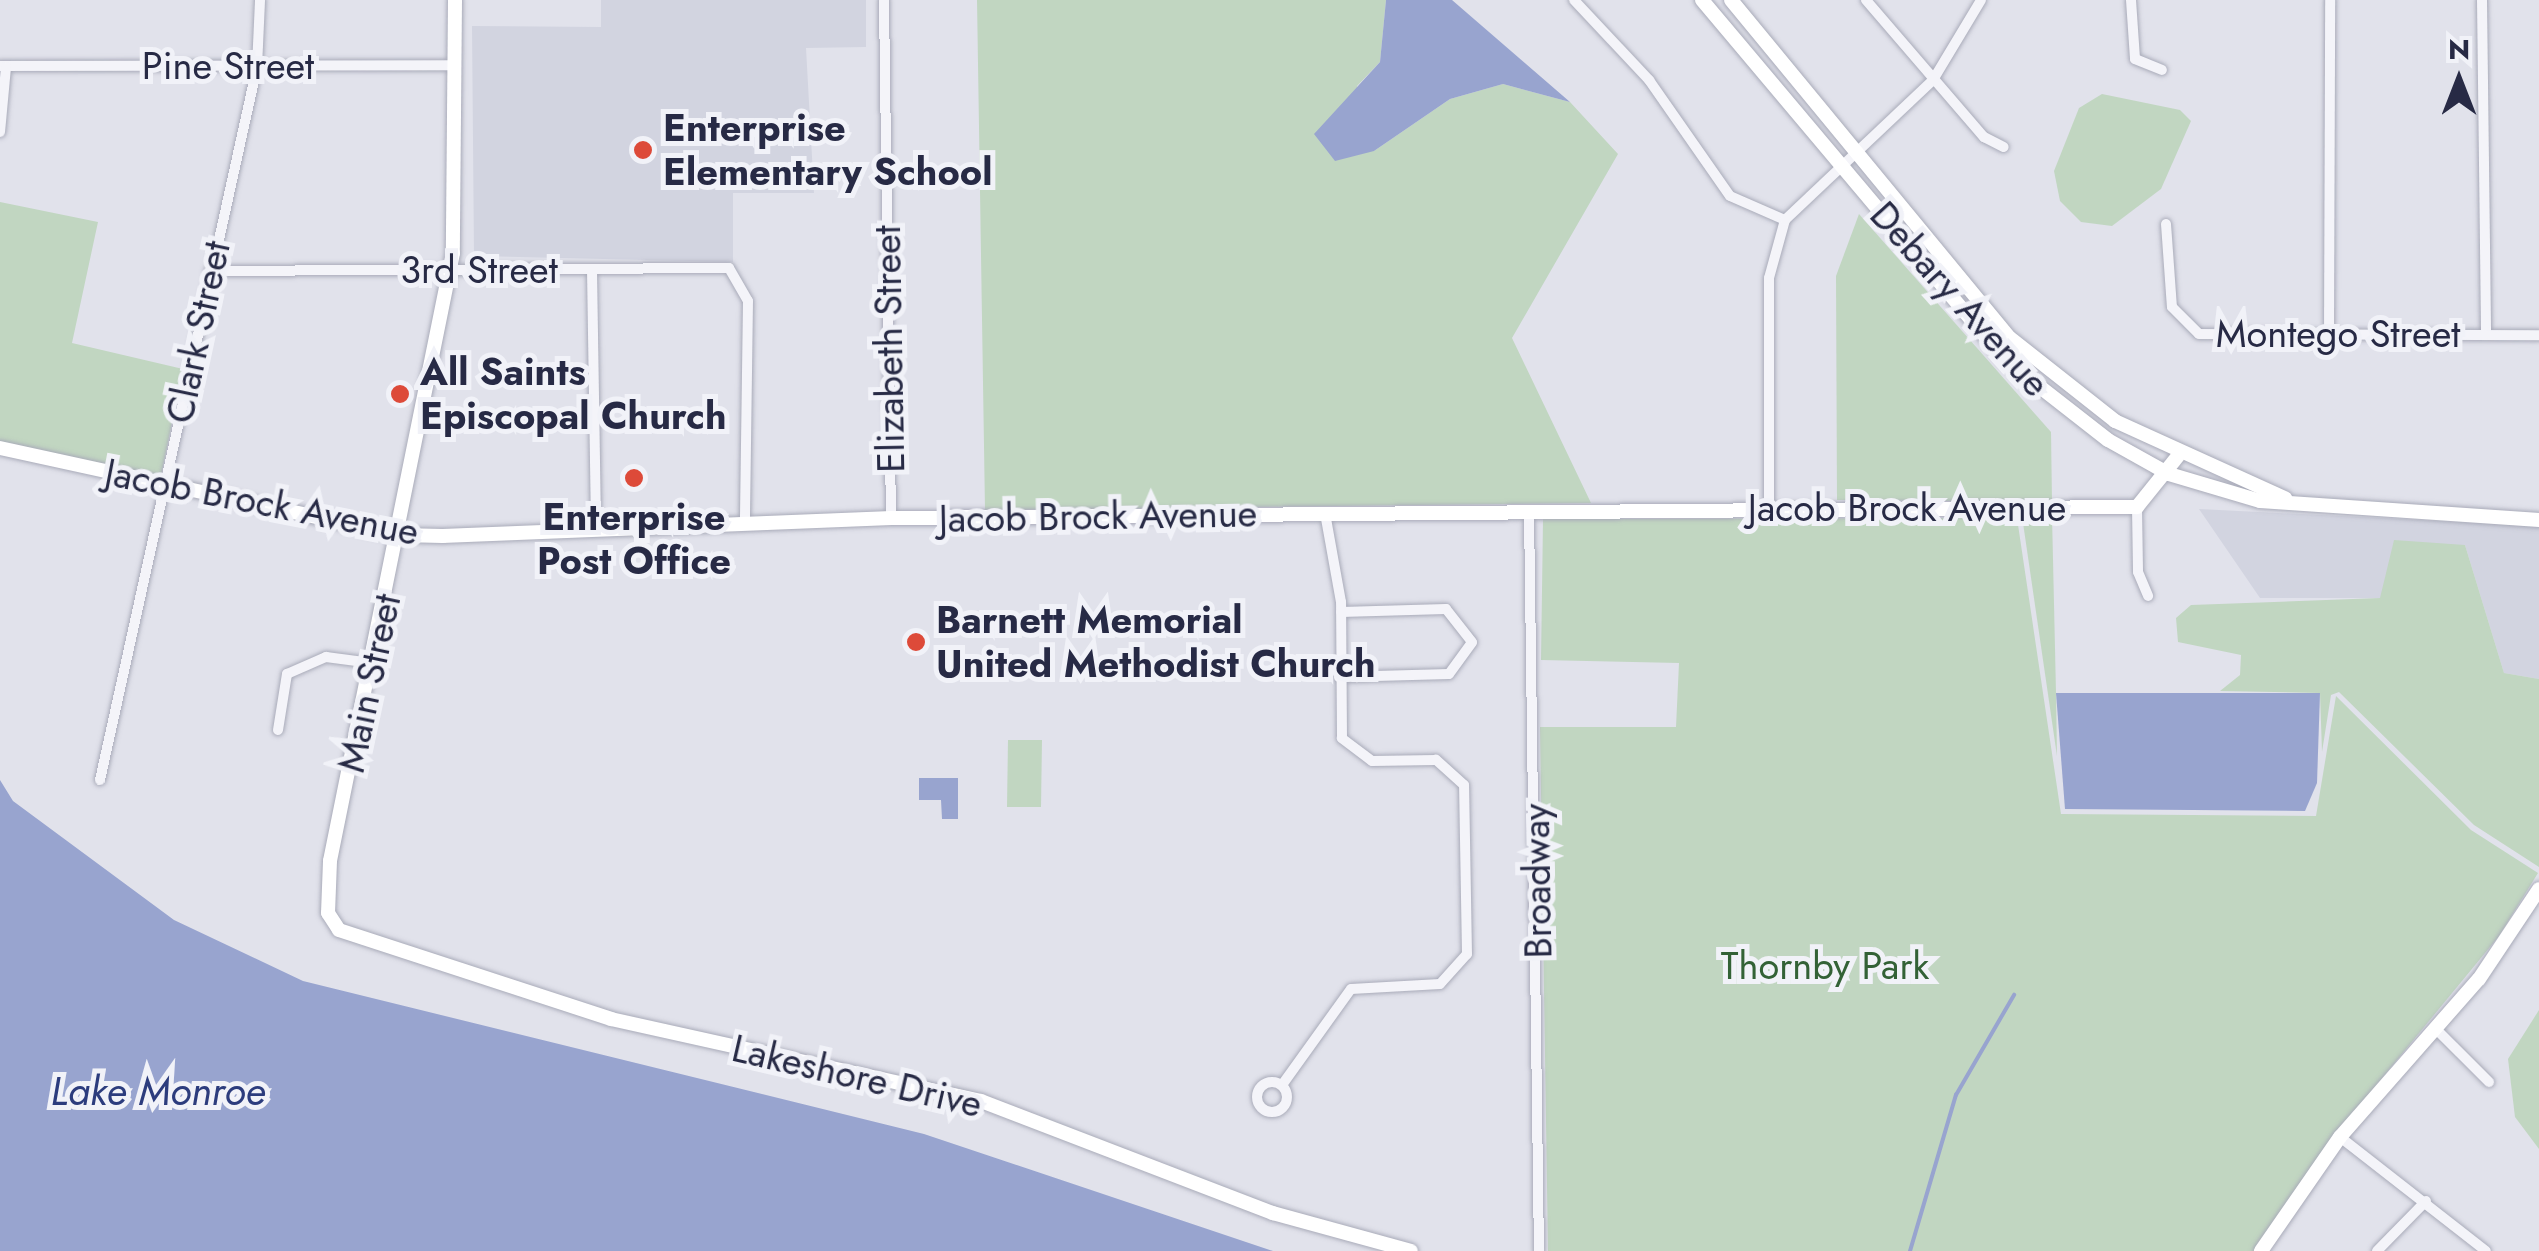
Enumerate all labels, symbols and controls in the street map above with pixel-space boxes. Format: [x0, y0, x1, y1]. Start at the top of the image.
text: N [2448, 29, 2470, 70]
north arrow [2409, 30, 2509, 130]
street label: Pine Street [142, 43, 314, 89]
place label: Enterprise Elementary School [663, 105, 992, 194]
marker: Enterprise Elementary School [632, 139, 654, 161]
street label: Debary Avenue [1861, 192, 2059, 406]
street label: Elizabeth Street [864, 225, 914, 473]
street label: Clark Street [156, 237, 240, 427]
street label: 3rd Street [400, 247, 558, 293]
street label: Montego Street [2216, 311, 2460, 357]
place label: All Saints Episcopal Church [420, 349, 727, 438]
marker: All Saints Episcopal Church [389, 383, 411, 405]
street label: Jacob Brock Avenue [101, 449, 423, 555]
marker: Enterprise Post Office [623, 467, 645, 489]
street label: Jacob Brock Avenue [1748, 485, 2066, 531]
street label: Jacob Brock Avenue [938, 490, 1258, 542]
place label: Enterprise Post Office [537, 494, 731, 584]
street label: Main Street [328, 590, 410, 776]
place label: Barnett Memorial United Methodist Church [936, 597, 1376, 686]
marker: Barnett Memorial United Methodist Church [905, 631, 927, 653]
street label: Broadway [1513, 803, 1561, 959]
park label: Thornby Park [1721, 943, 1929, 989]
street label: Lakeshore Drive [728, 1025, 986, 1127]
water label: Lake Monroe [50, 1067, 266, 1115]

